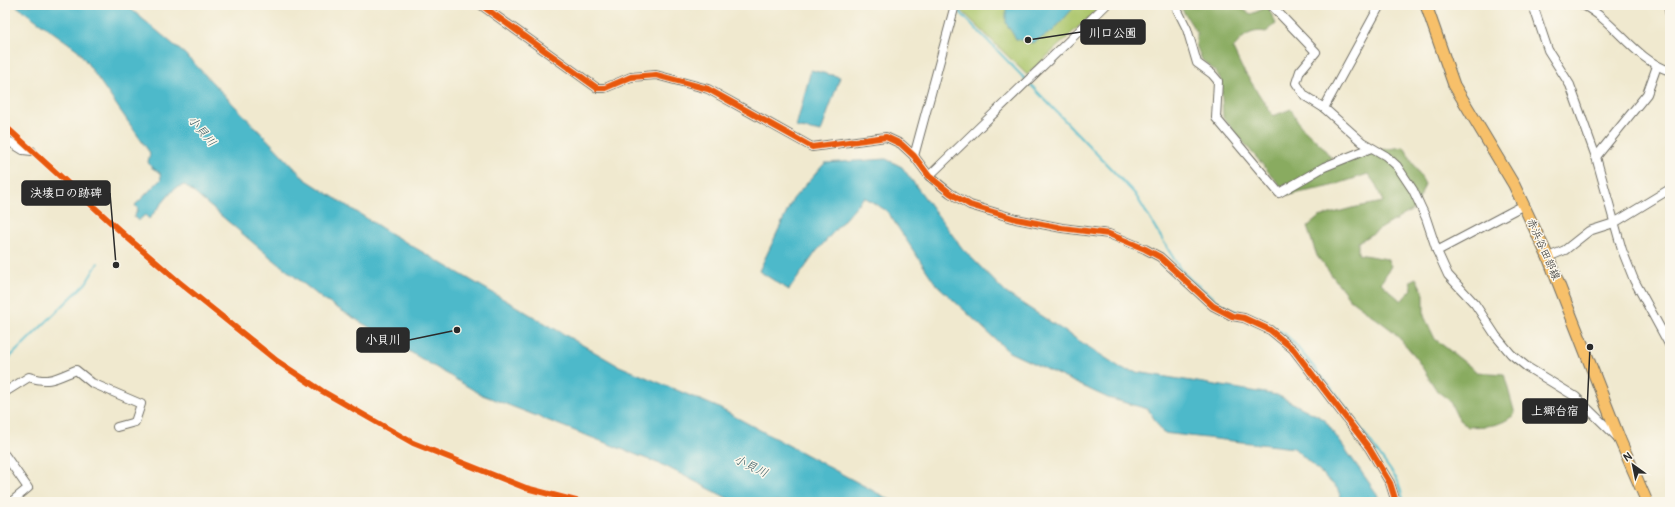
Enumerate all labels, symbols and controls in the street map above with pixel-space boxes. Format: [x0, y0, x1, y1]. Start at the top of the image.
callout: 川口公園 [1081, 20, 1145, 44]
text: 川口公園 [1089, 26, 1137, 41]
water label: 小貝川 [184, 113, 219, 150]
callout: 決壊口の跡碑 [22, 181, 110, 205]
text: 決壊口の跡碑 [30, 186, 102, 201]
street label: 赤浜谷田部線 [1524, 216, 1563, 282]
callout: 小貝川 [357, 328, 409, 352]
text: 小貝川 [365, 333, 401, 348]
callout: 上郷台宿 [1523, 399, 1587, 423]
text: 上郷台宿 [1531, 404, 1579, 419]
north arrow [1613, 445, 1653, 485]
text: N [1621, 449, 1635, 465]
water label: 小貝川 [731, 452, 770, 481]

